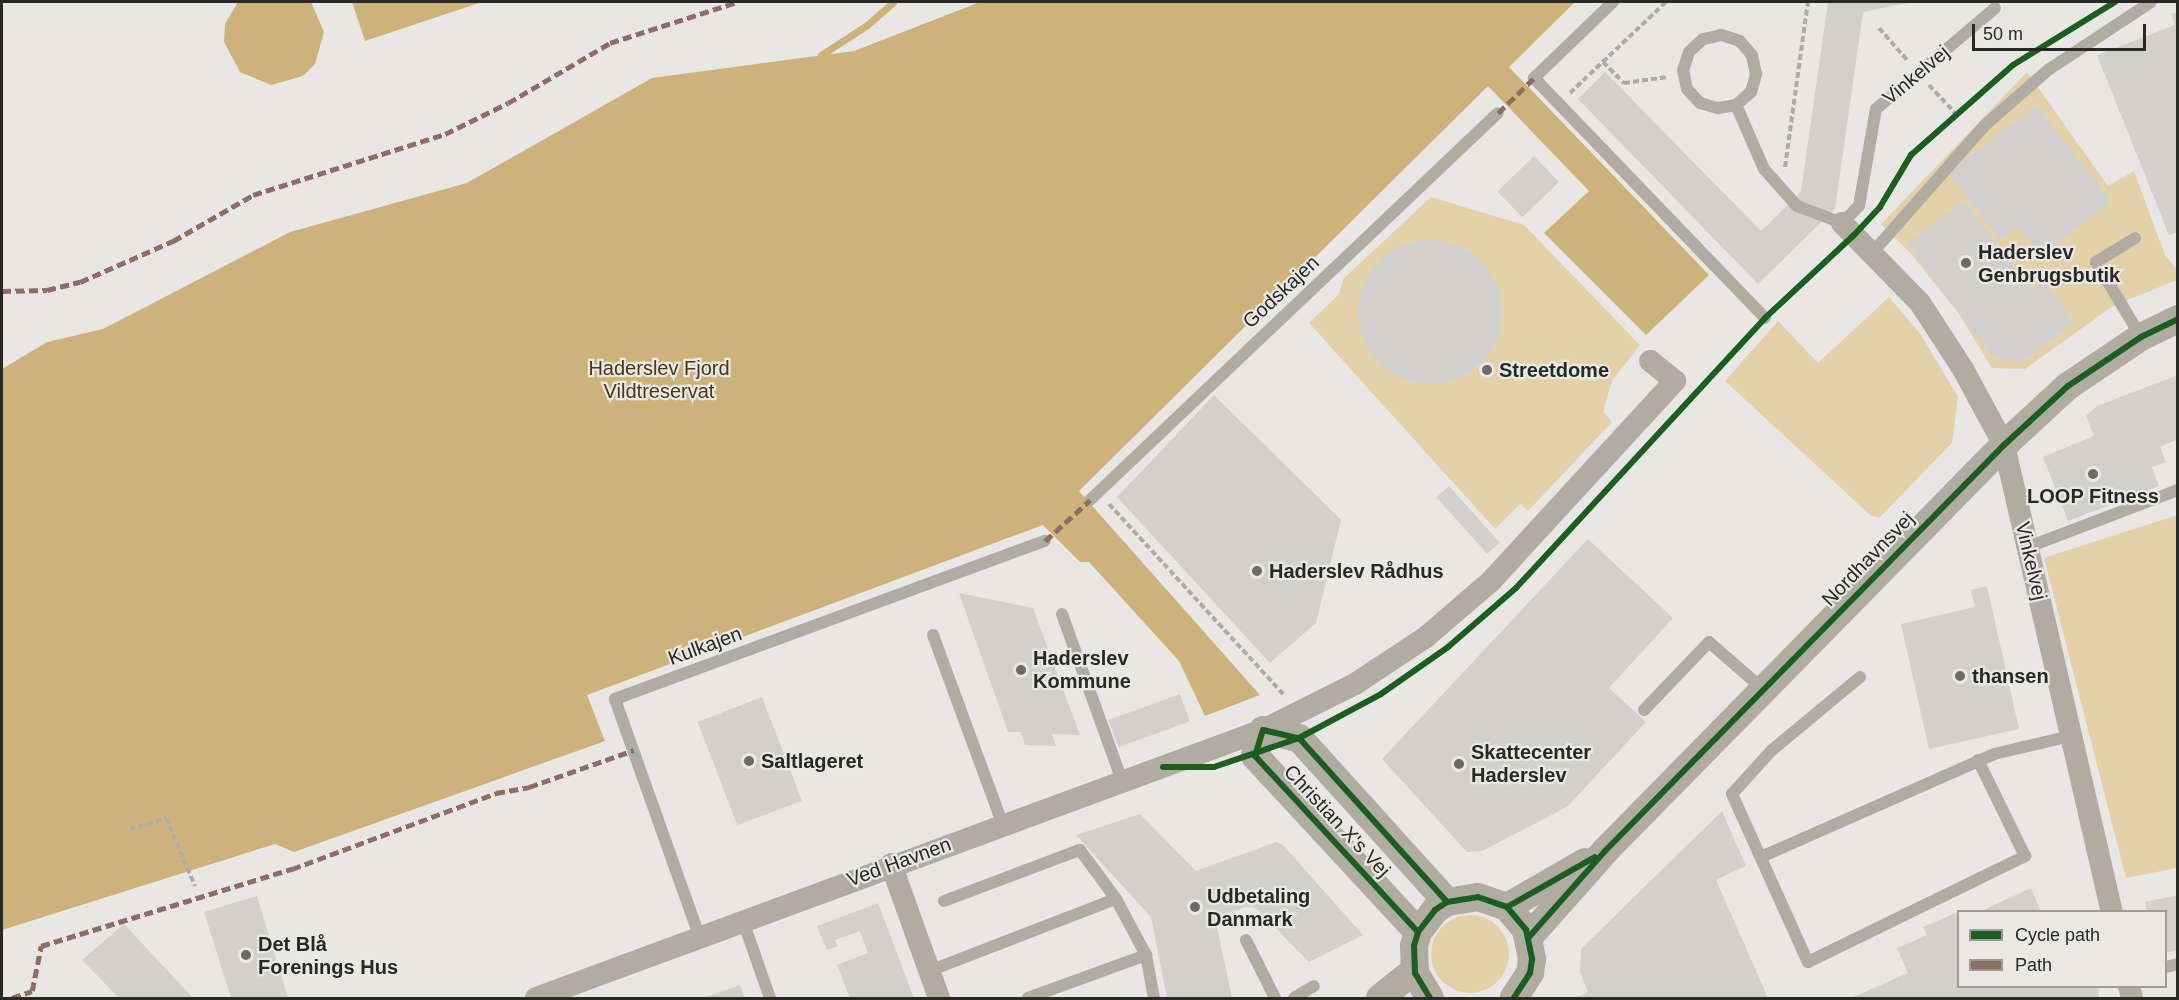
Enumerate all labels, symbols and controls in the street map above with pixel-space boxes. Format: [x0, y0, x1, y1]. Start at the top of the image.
scale bar [1975, 12, 2149, 50]
text: 50 m [1983, 24, 2023, 44]
street label: Vinkelvej [1878, 40, 1954, 110]
place label: Haderslev Genbrugsbutik [1978, 240, 2120, 287]
street label: Godskajen [1238, 251, 1324, 333]
marker: Haderslev Genbrugsbutik [1959, 256, 1973, 270]
park label: Haderslev Fjord Vildtreservat [588, 356, 730, 403]
place label: Streetdome [1499, 358, 1609, 382]
marker: Streetdome [1480, 363, 1494, 377]
marker: LOOP Fitness [2086, 467, 2100, 481]
place label: LOOP Fitness [2027, 484, 2159, 508]
street label: Nordhavnsvej [1817, 507, 1919, 611]
street label: Vinkelvej [2010, 519, 2052, 603]
place label: Haderslev Rådhus [1269, 559, 1444, 583]
marker: Haderslev Rådhus [1250, 564, 1264, 578]
street label: Kulkajen [665, 622, 745, 670]
place label: Haderslev Kommune [1033, 646, 1131, 693]
marker: Haderslev Kommune [1014, 663, 1028, 677]
place label: thansen [1972, 664, 2049, 688]
marker: thansen [1953, 669, 1967, 683]
place label: Skattecenter Haderslev [1471, 740, 1591, 787]
place label: Saltlageret [761, 749, 863, 773]
marker: Saltlageret [742, 754, 756, 768]
marker: Skattecenter Haderslev [1452, 757, 1466, 771]
street label: Christian X's Vej [1279, 760, 1395, 882]
street label: Ved Havnen [844, 832, 954, 892]
place label: Udbetaling Danmark [1207, 884, 1310, 931]
marker: Udbetaling Danmark [1188, 900, 1202, 914]
legend [1957, 910, 2167, 988]
text: Cycle path [2015, 925, 2100, 945]
place label: Det Blå Forenings Hus [258, 932, 398, 979]
marker: Det Blå Forenings Hus [239, 948, 253, 962]
text: Path [2015, 955, 2052, 975]

